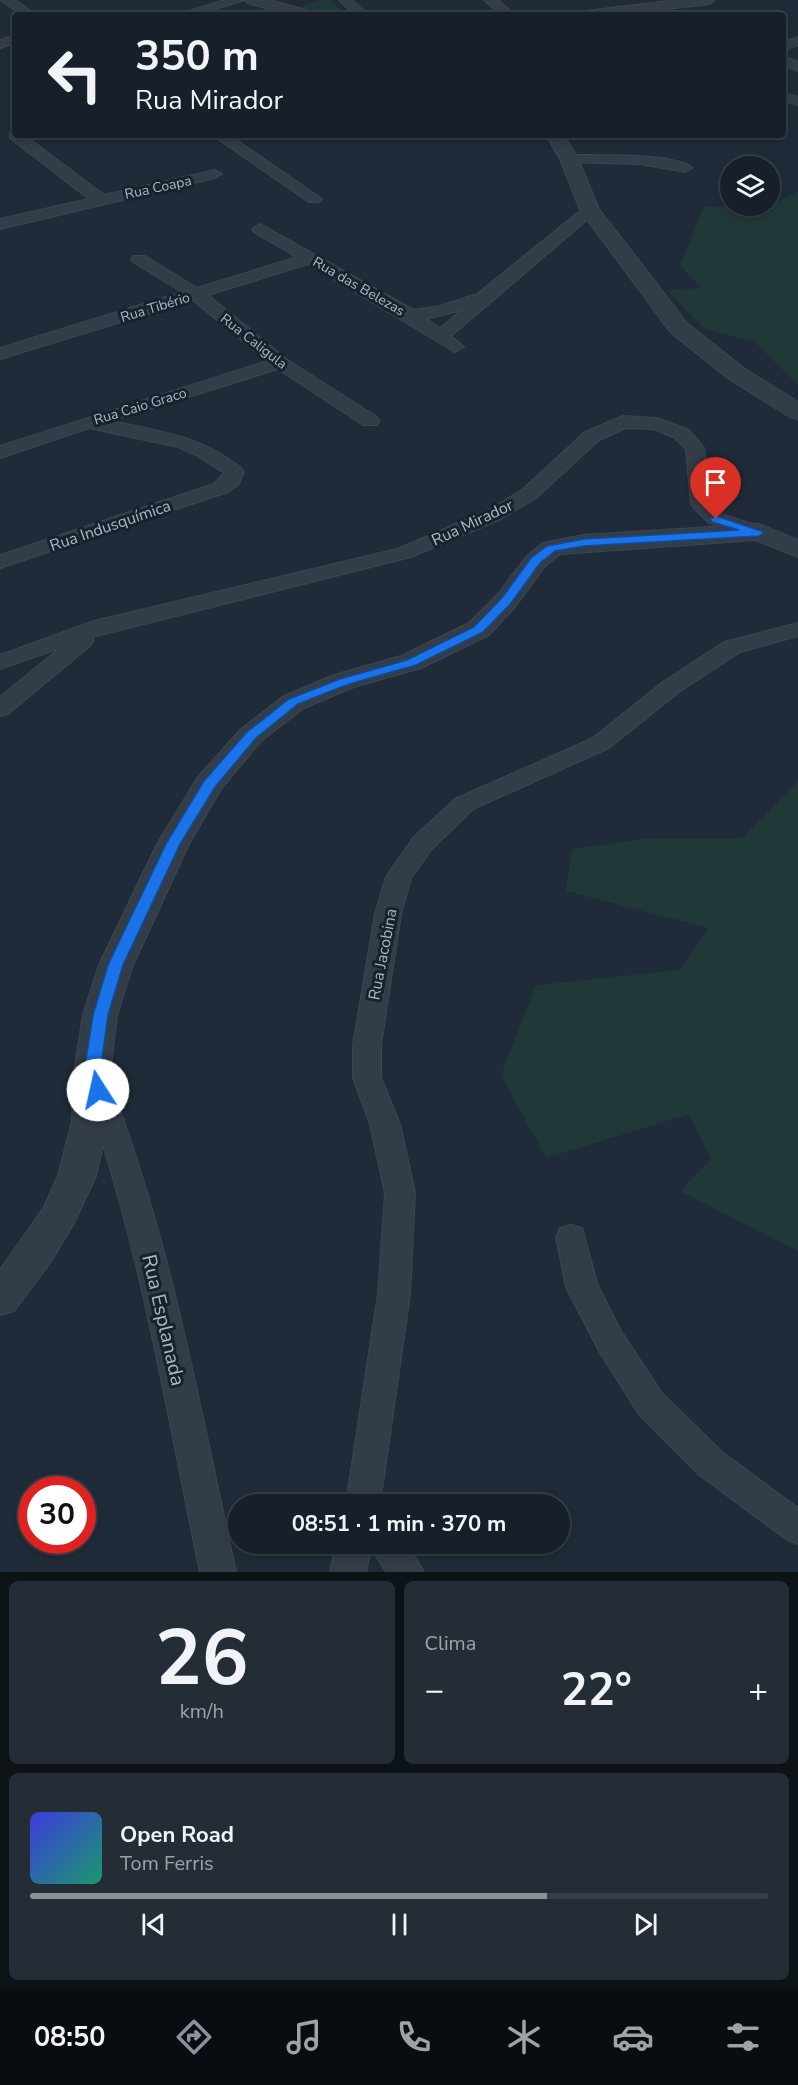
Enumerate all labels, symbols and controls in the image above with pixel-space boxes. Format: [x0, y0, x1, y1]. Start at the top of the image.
text: 350 m [135, 28, 259, 85]
icon: left [36, 36, 114, 114]
text: Rua Mirador [135, 82, 283, 119]
map controls [720, 156, 780, 216]
button: layers [720, 156, 780, 216]
street label: Rua Coapa [123, 171, 193, 204]
street label: Rua das Belezas [309, 252, 408, 321]
street label: Rua Tibério [118, 288, 192, 327]
street label: Rua Caligula [216, 309, 291, 373]
street label: Rua Caio Graco [91, 383, 189, 430]
pin [690, 457, 741, 519]
icon: arrive [699, 466, 732, 499]
street label: Rua Mirador [428, 494, 517, 551]
street label: Rua Indusquímica [47, 495, 174, 557]
street label: Rua Jacobina [363, 907, 403, 1002]
position arrow [66, 1058, 130, 1122]
street label: Rua Esplanada [135, 1252, 192, 1388]
speed limit sign: 30 [18, 1476, 96, 1554]
text: 08:51 · 1 min · 370 m [292, 1509, 506, 1539]
text: 26 [155, 1605, 249, 1712]
text: Clima [425, 1630, 476, 1657]
text: 22° [561, 1660, 632, 1721]
text: − [425, 1668, 444, 1713]
text: + [748, 1668, 768, 1713]
text: km/h [180, 1698, 224, 1725]
text: Open Road [120, 1820, 234, 1850]
text: Tom Ferris [120, 1850, 214, 1877]
icon: previous [137, 1908, 170, 1941]
icon: pause [383, 1908, 416, 1941]
icon: next [629, 1908, 662, 1941]
icon: directions [173, 2016, 215, 2058]
icon: music [283, 2016, 325, 2058]
icon: phone [393, 2016, 435, 2058]
icon: climate [503, 2016, 545, 2058]
icon: car [612, 2016, 654, 2058]
icon: filters [722, 2016, 764, 2058]
text: 08:50 [34, 2019, 105, 2056]

